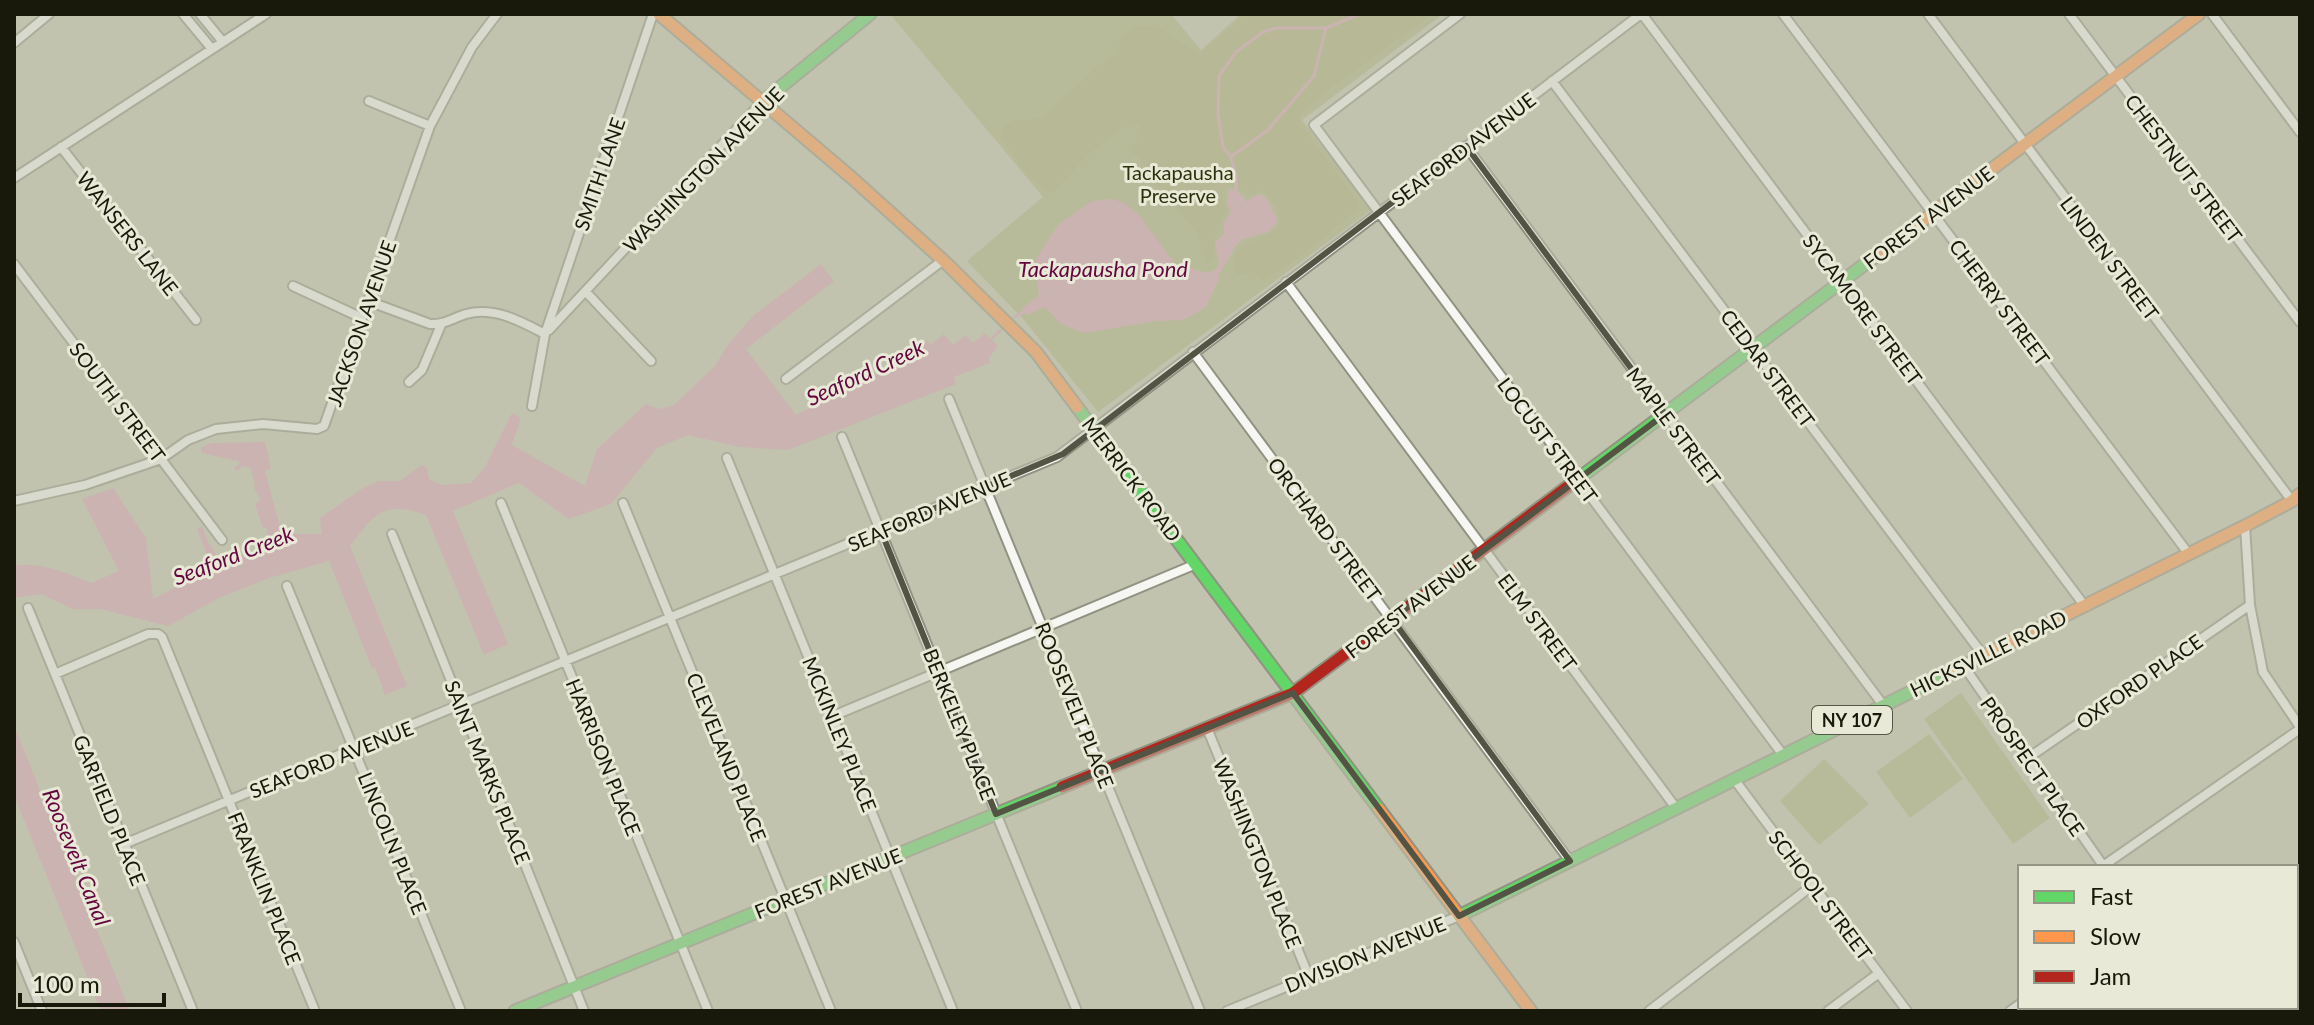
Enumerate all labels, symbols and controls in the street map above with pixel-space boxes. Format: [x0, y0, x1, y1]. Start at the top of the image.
street label: WASHINGTON AVENUE [618, 81, 788, 257]
street label: SEAFORD AVENUE [1386, 87, 1540, 211]
street label: CHESTNUT STREET [2120, 89, 2248, 247]
street label: SMITH LANE [568, 114, 630, 234]
park label: Tackapausha Preserve [1122, 160, 1234, 207]
street label: FOREST AVENUE [1858, 160, 1998, 274]
street label: WANSERS LANE [72, 166, 184, 300]
street label: LINDEN STREET [2056, 192, 2164, 325]
street label: SYCAMORE STREET [1798, 229, 1928, 389]
street label: CHERRY STREET [1945, 234, 2055, 370]
street label: JACKSON AVENUE [321, 237, 401, 409]
water label: Tackapausha Pond [1018, 255, 1188, 282]
street label: CEDAR STREET [1716, 304, 1820, 432]
water label: Seaford Creek [802, 333, 929, 411]
street label: SOUTH STREET [65, 337, 171, 467]
street label: MAPLE STREET [1622, 362, 1726, 490]
street label: LOCUST STREET [1493, 372, 1603, 508]
street label: MERRICK ROAD [1077, 412, 1187, 546]
street label: ORCHARD STREET [1263, 452, 1387, 606]
street label: SEAFORD AVENUE [844, 466, 1014, 556]
water label: Seaford Creek [169, 519, 298, 590]
street label: FOREST AVENUE [1340, 549, 1480, 663]
street label: ELM STREET [1494, 569, 1582, 676]
street label: HICKSVILLE ROAD [1906, 605, 2070, 701]
street label: ROOSEVELT PLACE [1031, 618, 1119, 792]
street label: OXFORD PLACE [2071, 628, 2207, 734]
street label: BERKELEY PLACE [919, 645, 1001, 803]
street label: MCKINLEY PLACE [798, 653, 882, 815]
street label: CLEVELAND PLACE [682, 669, 772, 845]
street label: HARRISON PLACE [562, 675, 646, 839]
street label: SAINT MARKS PLACE [440, 677, 536, 867]
street label: PROSPECT PLACE [1976, 692, 2090, 840]
road number: NY 107 [1812, 706, 1892, 734]
street label: SEAFORD AVENUE [246, 715, 416, 803]
street label: GARFIELD PLACE [69, 731, 151, 889]
street label: WASHINGTON PLACE [1209, 754, 1307, 952]
street label: LINCOLN PLACE [354, 768, 432, 918]
water label: Roosevelt Canal [37, 784, 117, 930]
street label: FRANKLIN PLACE [223, 808, 307, 968]
street label: SCHOOL STREET [1764, 825, 1878, 965]
street label: FOREST AVENUE [751, 842, 905, 924]
legend [2018, 865, 2298, 1009]
text: Fast [2090, 881, 2133, 910]
street label: DIVISION AVENUE [1281, 911, 1449, 997]
text: Slow [2090, 921, 2141, 950]
scale bar [20, 957, 164, 1007]
text: Jam [2090, 961, 2131, 990]
text: 100 m [32, 969, 100, 998]

